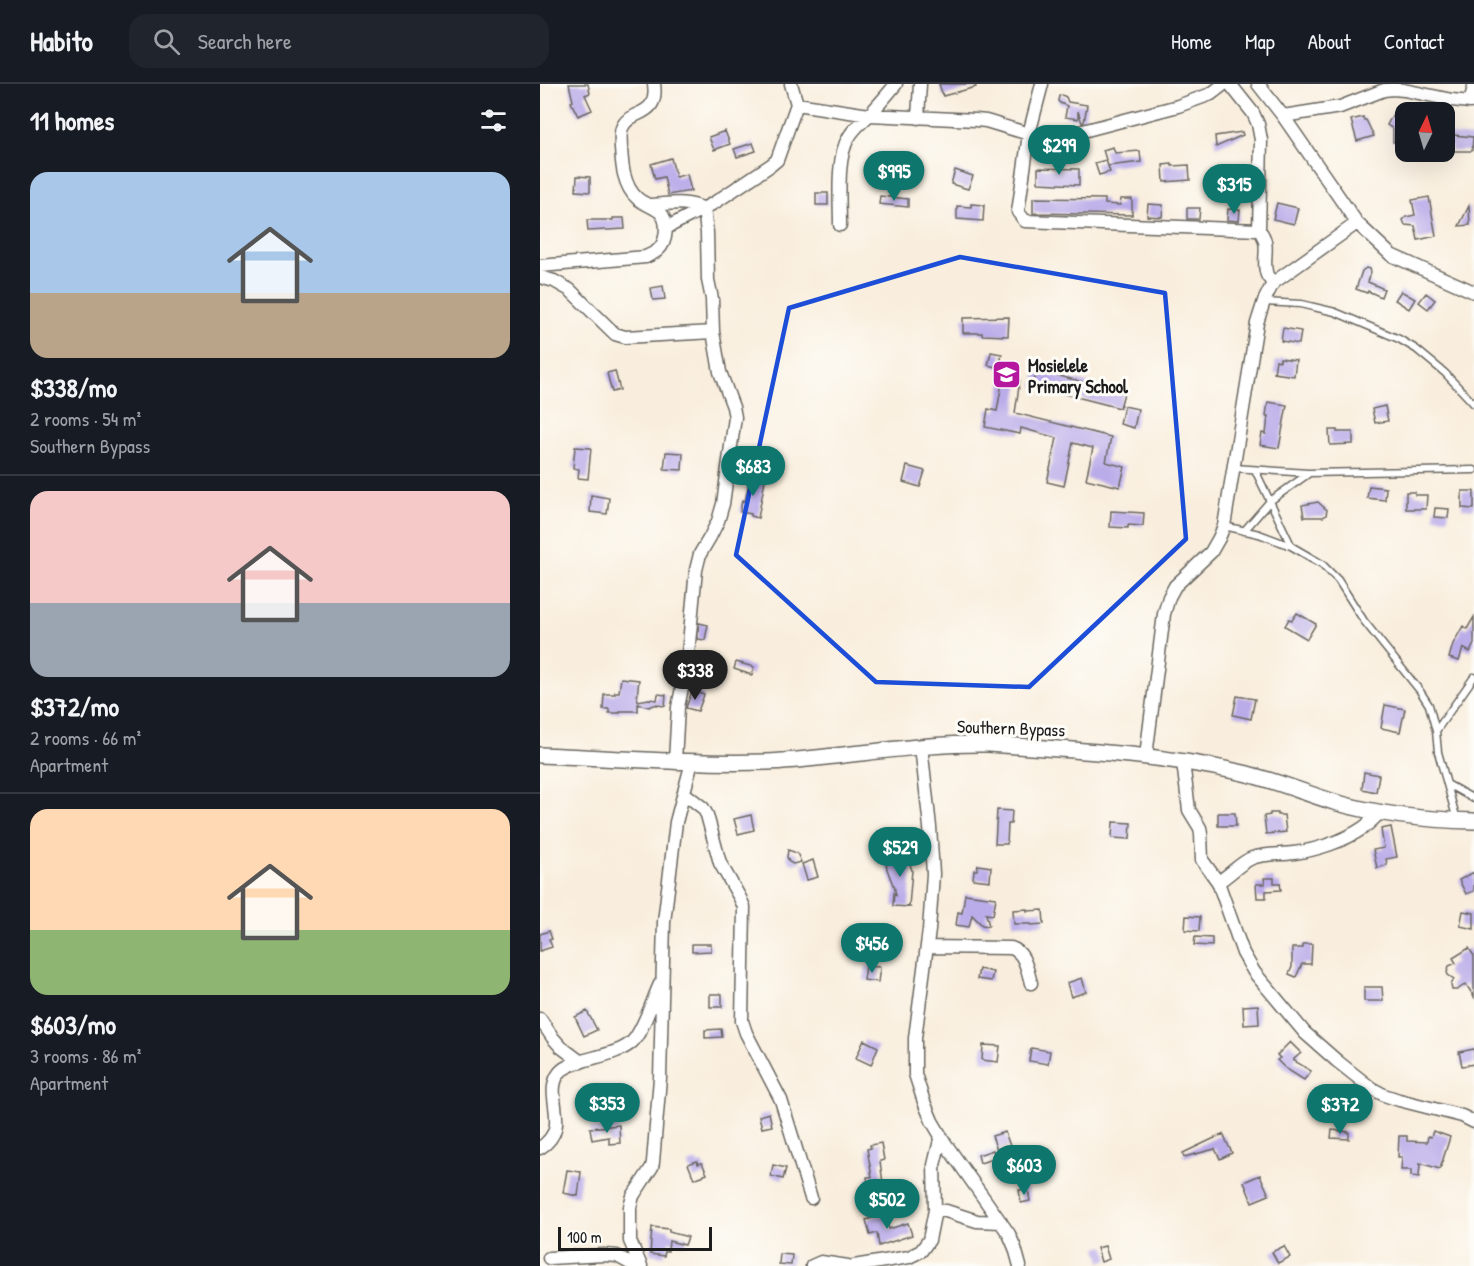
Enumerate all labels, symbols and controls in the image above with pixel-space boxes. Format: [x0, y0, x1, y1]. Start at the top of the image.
search box [129, 14, 549, 68]
text: Habito [30, 22, 93, 60]
icon: search [150, 25, 183, 58]
text: Search here [198, 26, 292, 56]
text: Home [1171, 27, 1212, 56]
text: Map [1245, 27, 1275, 56]
text: About [1308, 27, 1351, 56]
text: Contact [1384, 27, 1444, 56]
north arrow [1395, 102, 1455, 162]
map controls [1395, 102, 1455, 162]
text: 11 homes [30, 103, 114, 138]
icon: filters [477, 104, 510, 137]
pin: $299 [1023, 125, 1095, 176]
text: $299 [1042, 131, 1076, 158]
pin: $995 [858, 151, 930, 202]
text: $995 [877, 157, 911, 184]
pin: $315 [1198, 164, 1270, 215]
text: $315 [1217, 170, 1251, 197]
icon: home [216, 211, 324, 319]
place label: Mosielele Primary School [1028, 353, 1129, 400]
school or university icon: Mosielele Primary School [991, 359, 1023, 391]
text: $338/mo [30, 370, 117, 405]
text: 2 rooms · 54 m² [30, 405, 141, 432]
text: Southern Bypass [30, 432, 150, 459]
pin: $683 [717, 446, 789, 497]
text: $683 [735, 452, 771, 479]
icon: home [216, 530, 324, 638]
pin: $338 [659, 650, 731, 701]
text: $338 [677, 656, 713, 683]
text: $372/mo [30, 689, 119, 724]
street label: Southern Bypass [956, 714, 1066, 742]
text: 2 rooms · 66 m² [30, 724, 141, 751]
text: Apartment [30, 751, 108, 778]
pin: $529 [864, 827, 936, 878]
text: $529 [882, 833, 918, 860]
icon: home [216, 848, 324, 956]
pin: $456 [836, 923, 908, 974]
text: $456 [855, 929, 889, 956]
text: $603/mo [30, 1007, 116, 1042]
text: 3 rooms · 86 m² [30, 1042, 141, 1069]
text: Apartment [30, 1069, 108, 1096]
pin: $353 [571, 1083, 643, 1134]
pin: $372 [1304, 1084, 1376, 1135]
text: $353 [589, 1089, 625, 1116]
text: $372 [1321, 1090, 1359, 1117]
pin: $603 [988, 1145, 1060, 1196]
text: $603 [1006, 1151, 1042, 1178]
pin: $502 [851, 1179, 923, 1230]
text: $502 [869, 1185, 905, 1212]
scale bar [558, 1224, 712, 1252]
text: 100 m [567, 1226, 602, 1248]

